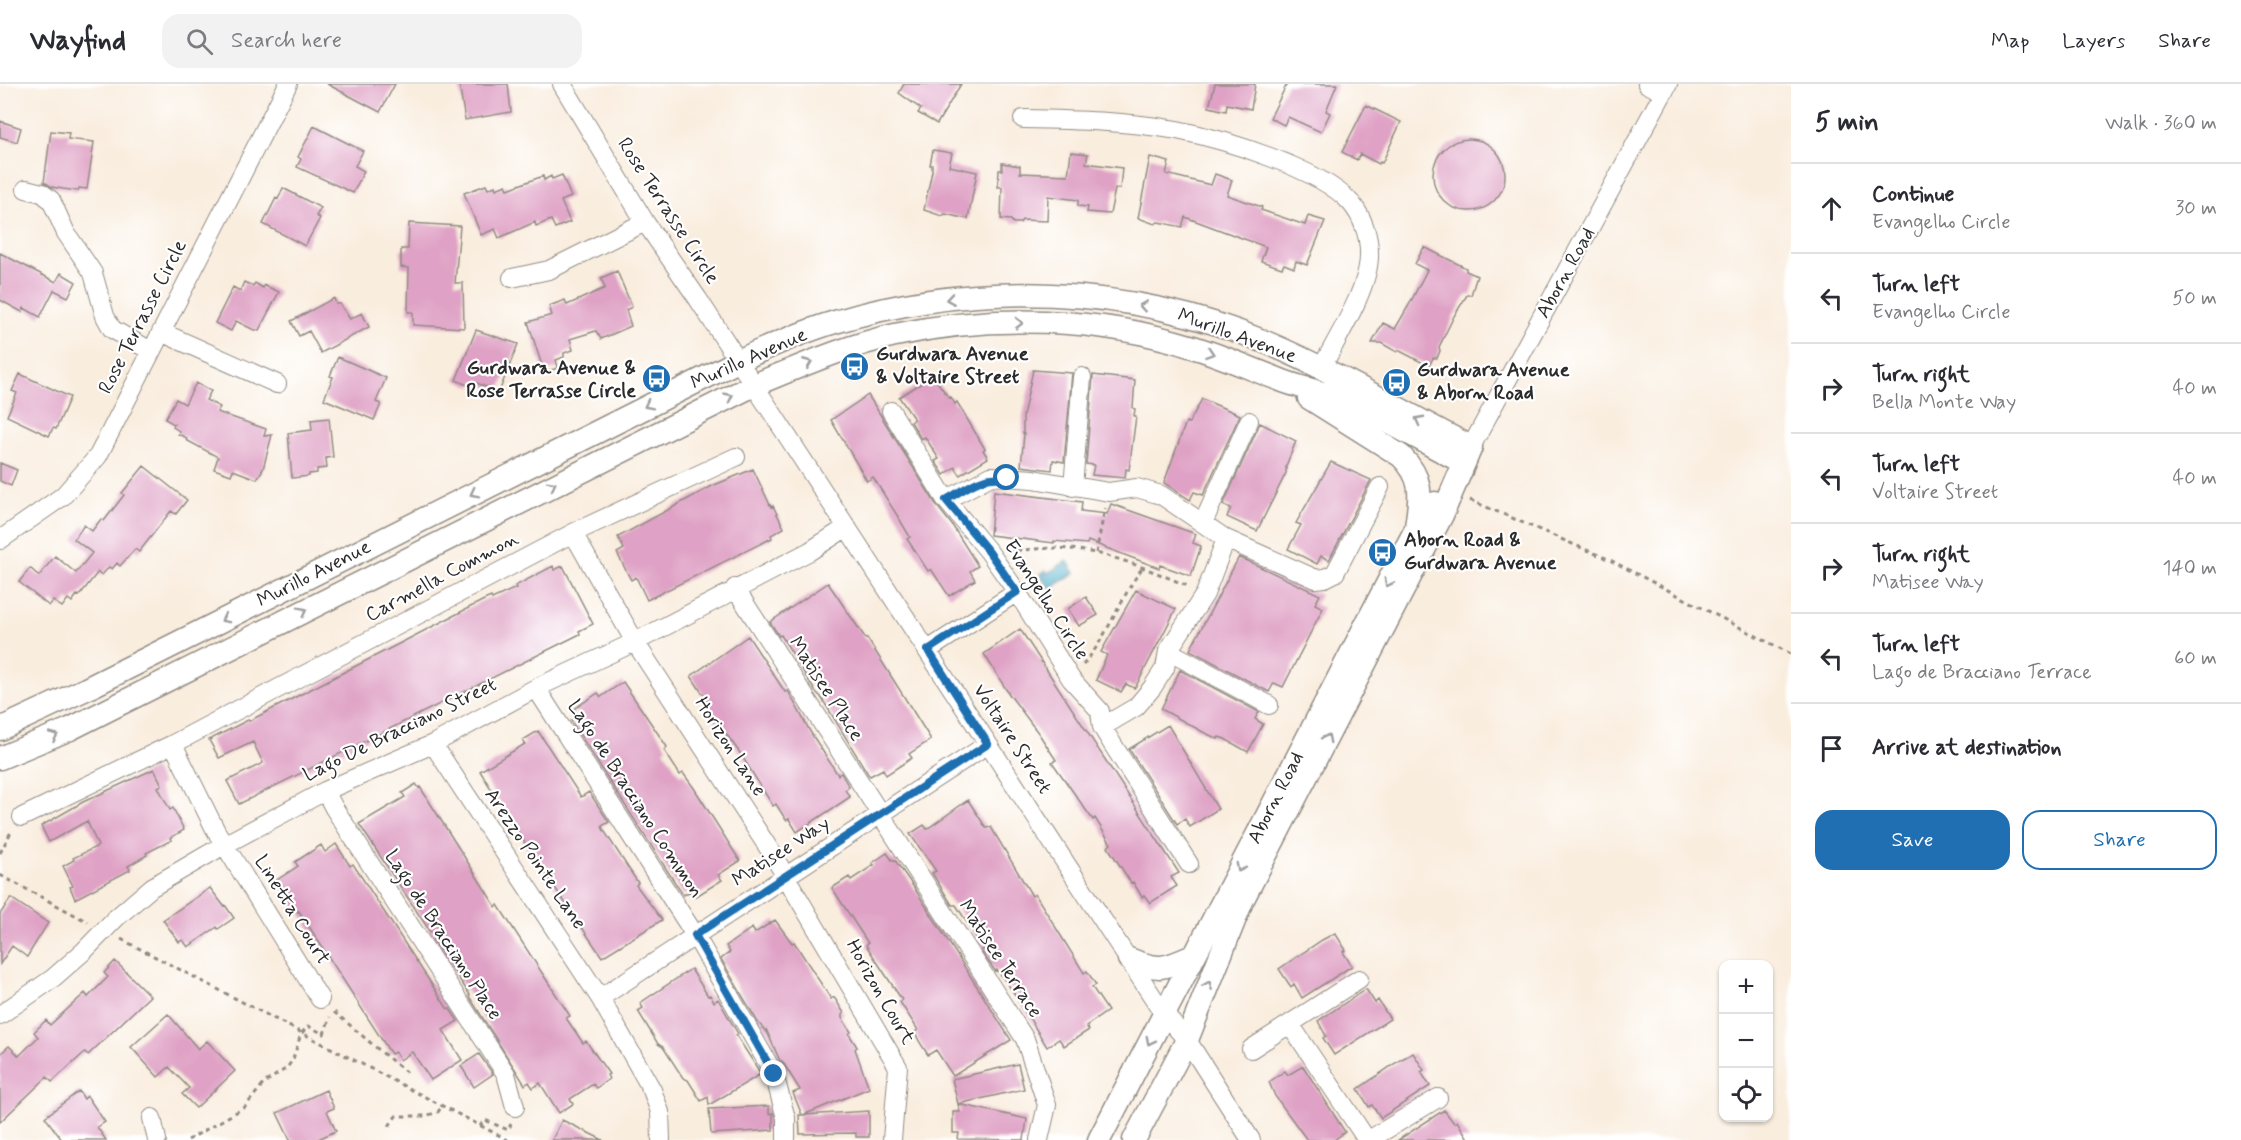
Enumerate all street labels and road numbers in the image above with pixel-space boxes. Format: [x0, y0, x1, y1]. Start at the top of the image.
street label: Rose Terrasse Circle [610, 132, 726, 290]
street label: Aborn Road [1530, 223, 1602, 323]
street label: Rose Terrasse Circle [92, 235, 194, 399]
street label: Murillo Avenue [1174, 302, 1300, 370]
street label: Murillo Avenue [686, 321, 812, 397]
street label: Carmella Common [361, 525, 524, 629]
street label: Murillo Avenue [252, 534, 376, 614]
street label: Evangelho Circle [996, 535, 1095, 666]
street label: Matisee Place [782, 632, 870, 747]
street label: Lago De Bracciano Street [299, 671, 502, 790]
street label: Voltaire Street [966, 679, 1058, 799]
street label: Horizon Lane [688, 692, 772, 802]
street label: Lago de Bracciano Common [559, 695, 709, 905]
street label: Aborn Road [1241, 747, 1311, 849]
street label: Arezzo Pointe Lane [478, 783, 592, 935]
street label: Matisee Way [727, 810, 835, 894]
street label: Lago de Bracciano Place [376, 845, 508, 1026]
street label: Linetta Court [248, 850, 336, 970]
street label: Matisee Terrace [952, 895, 1048, 1023]
street label: Horizon Court [839, 935, 921, 1050]

